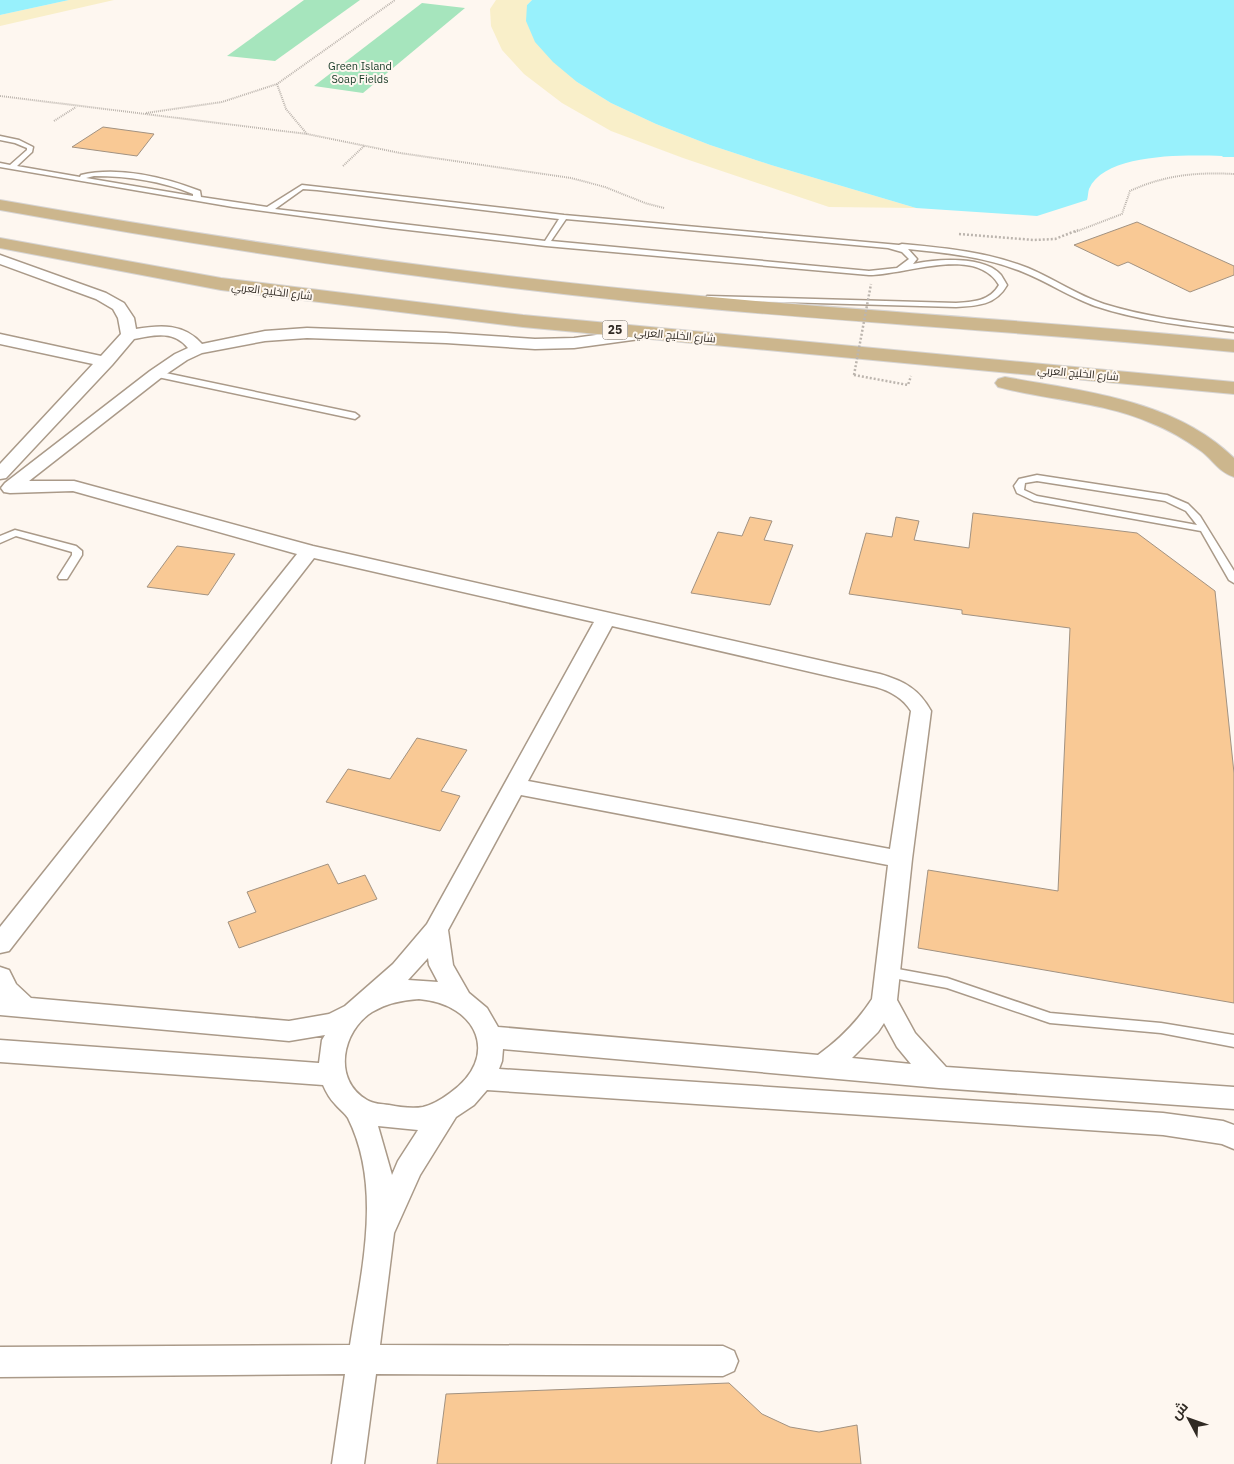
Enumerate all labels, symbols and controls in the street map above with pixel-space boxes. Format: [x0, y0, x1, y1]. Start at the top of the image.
park label: Green Island Soap Fields [328, 59, 392, 86]
street label: شارع الخليج العربي [230, 279, 313, 305]
road number: 25 [602, 320, 628, 340]
street label: شارع الخليج العربي [634, 324, 716, 348]
street label: شارع الخليج العربي [1037, 362, 1119, 386]
north arrow [1164, 1394, 1214, 1444]
text: ش [1167, 1398, 1192, 1423]

